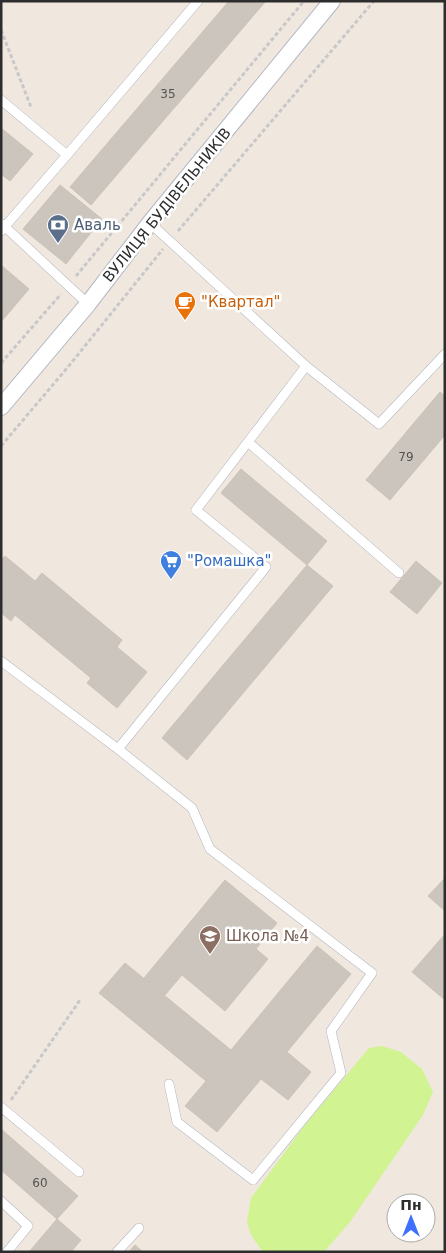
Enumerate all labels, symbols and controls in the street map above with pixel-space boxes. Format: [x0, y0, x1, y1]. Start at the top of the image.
house number: 35 [160, 87, 176, 101]
street label: ВУЛИЦЯ БУДІВЕЛЬНИКІВ [99, 124, 235, 286]
bank icon: Аваль [46, 213, 70, 244]
place label: Аваль [74, 216, 121, 234]
cafe icon: "Квартал" [173, 290, 197, 321]
place label: "Квартал" [201, 293, 281, 311]
house number: 79 [398, 450, 414, 464]
supermarket icon: "Ромашка" [159, 549, 183, 580]
place label: "Ромашка" [187, 552, 272, 570]
school or university icon: Школа №4 [198, 924, 222, 955]
place label: Школа №4 [226, 927, 309, 945]
house number: 60 [32, 1176, 48, 1190]
north arrow [386, 1193, 436, 1243]
text: Пн [400, 1197, 422, 1213]

